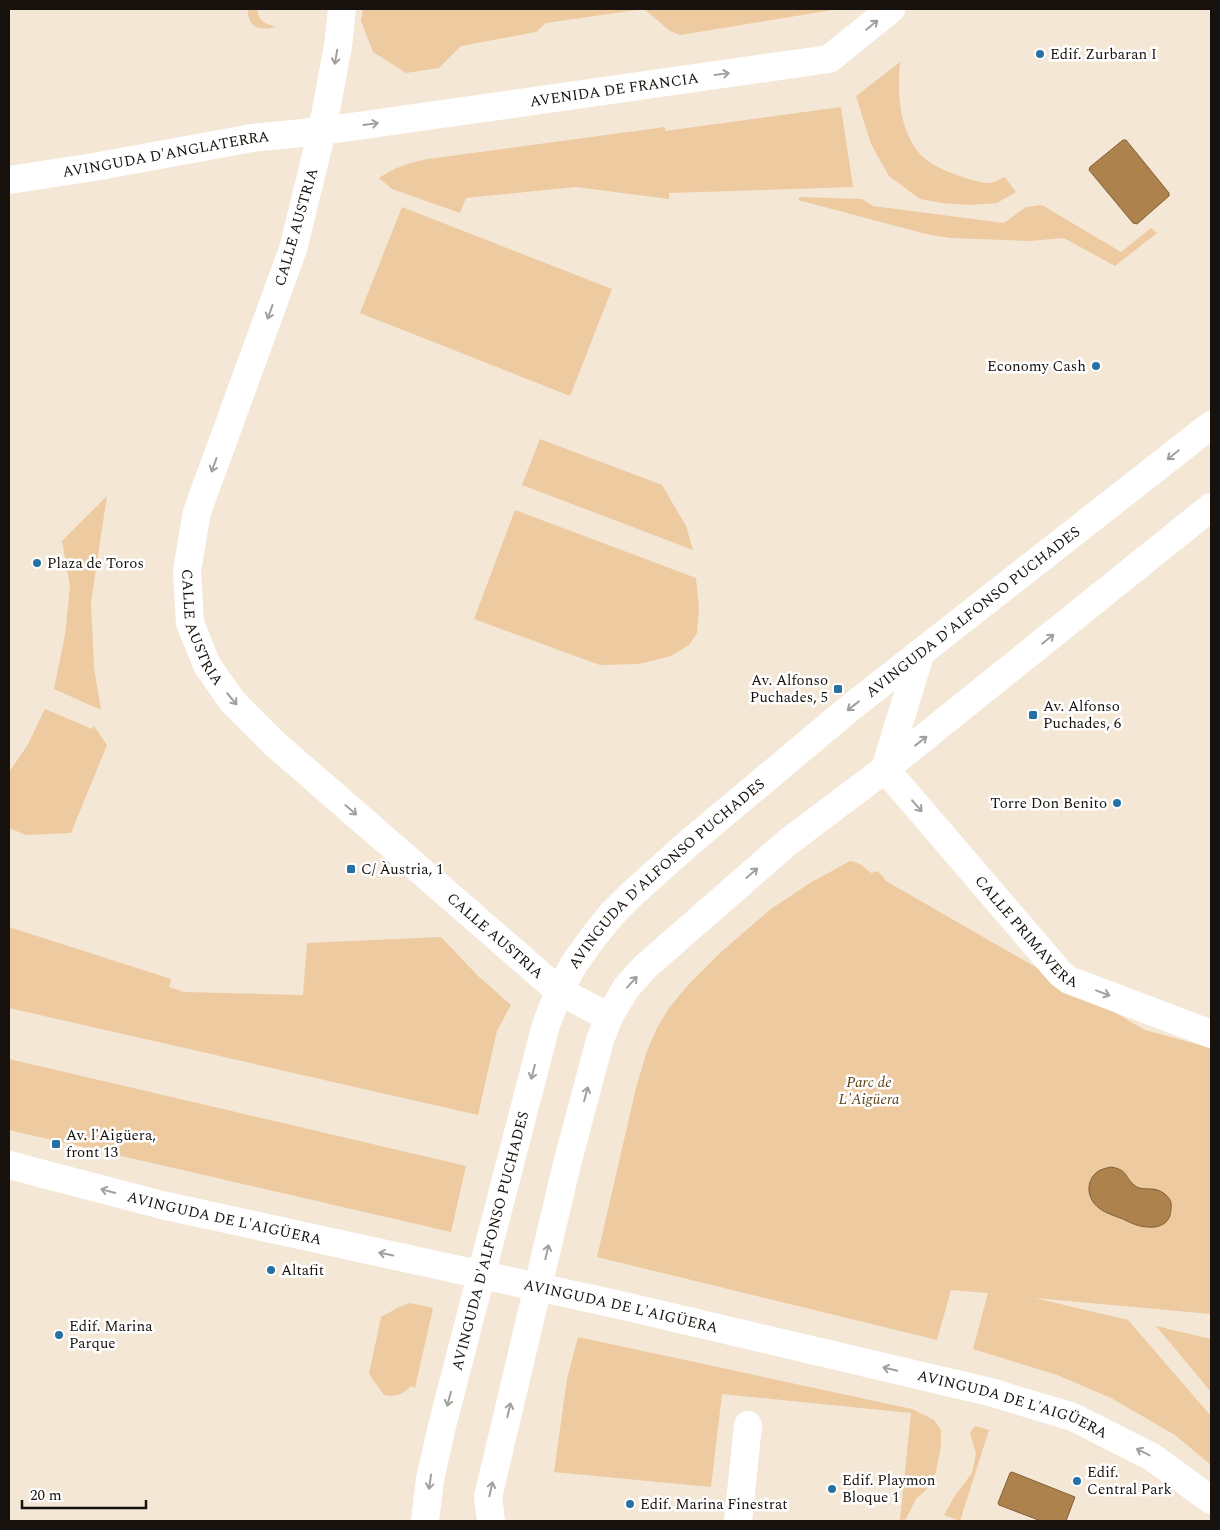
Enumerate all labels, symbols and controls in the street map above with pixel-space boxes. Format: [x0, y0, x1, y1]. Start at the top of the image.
one-way arrow [865, 19, 878, 30]
place label: Edif. Zurbaran I [1050, 43, 1157, 66]
marker: Edif. Zurbaran I [1034, 48, 1046, 60]
one-way arrow [330, 49, 340, 65]
street label: AVENIDA DE FRANCIA [528, 67, 700, 113]
one-way arrow [714, 69, 730, 79]
one-way arrow [362, 119, 378, 129]
street label: AVINGUDA D'ANGLATERRA [61, 125, 270, 184]
street label: CALLE AUSTRIA [269, 165, 324, 289]
one-way arrow [265, 304, 274, 319]
place label: Economy Cash [987, 355, 1086, 378]
marker: Economy Cash [1090, 360, 1102, 372]
one-way arrow [1167, 450, 1180, 461]
one-way arrow [209, 457, 218, 472]
street label: AVINGUDA D'ALFONSO PUCHADES [861, 521, 1085, 704]
place label: Plaza de Toros [47, 552, 144, 575]
marker: Plaza de Toros [31, 557, 43, 569]
street label: CALLE AUSTRIA [175, 568, 229, 690]
one-way arrow [1042, 634, 1055, 645]
place label: Av. Alfonso Puchades, 5 [750, 669, 828, 709]
marker: Av. Alfonso Puchades, 5 [832, 683, 844, 695]
one-way arrow [226, 692, 237, 705]
place label: Av. Alfonso Puchades, 6 [1043, 695, 1122, 735]
one-way arrow [846, 701, 860, 711]
marker: Av. Alfonso Puchades, 6 [1027, 709, 1039, 721]
one-way arrow [914, 735, 927, 746]
street label: AVINGUDA D'ALFONSO PUCHADES [563, 773, 770, 974]
place label: Torre Don Benito [990, 792, 1107, 815]
marker: Torre Don Benito [1111, 797, 1123, 809]
one-way arrow [911, 800, 923, 813]
one-way arrow [344, 804, 357, 816]
place label: C/ Àustria, 1 [361, 858, 444, 881]
marker: C/ Àustria, 1 [345, 863, 357, 875]
one-way arrow [746, 868, 759, 879]
street label: CALLE PRIMAVERA [969, 870, 1081, 994]
street label: CALLE AUSTRIA [441, 887, 549, 985]
one-way arrow [626, 976, 637, 989]
one-way arrow [1095, 989, 1110, 998]
one-way arrow [528, 1064, 538, 1080]
park label: Parc de L'Aigüera [839, 1071, 900, 1111]
one-way arrow [581, 1087, 591, 1103]
street label: AVINGUDA D'ALFONSO PUCHADES [446, 1109, 535, 1373]
place label: Av. l'Aigüera, front 13 [66, 1124, 156, 1164]
marker: Av. l'Aigüera, front 13 [50, 1138, 62, 1150]
street label: AVINGUDA DE L'AIGÜERA [125, 1185, 324, 1252]
one-way arrow [100, 1186, 116, 1195]
one-way arrow [543, 1244, 552, 1260]
one-way arrow [378, 1249, 394, 1258]
place label: Altafit [281, 1259, 324, 1282]
marker: Altafit [265, 1264, 277, 1276]
street label: AVINGUDA DE L'AIGÜERA [521, 1273, 720, 1340]
place label: Edif. Marina Parque [69, 1315, 153, 1355]
marker: Edif. Marina Parque [53, 1329, 65, 1341]
one-way arrow [882, 1364, 898, 1373]
street label: AVINGUDA DE L'AIGÜERA [915, 1364, 1112, 1445]
one-way arrow [443, 1391, 453, 1407]
one-way arrow [505, 1403, 514, 1419]
one-way arrow [1135, 1447, 1150, 1457]
place label: Edif. Central Park [1087, 1461, 1172, 1501]
place label: Edif. Playmon Bloque 1 [842, 1469, 936, 1509]
one-way arrow [425, 1473, 435, 1489]
marker: Edif. Central Park [1071, 1475, 1083, 1487]
scale bar [22, 1478, 146, 1510]
one-way arrow [487, 1482, 496, 1498]
marker: Edif. Playmon Bloque 1 [826, 1483, 838, 1495]
text: 20 m [30, 1484, 62, 1507]
place label: Edif. Marina Finestrat [640, 1493, 788, 1516]
marker: Edif. Marina Finestrat [624, 1498, 636, 1510]

